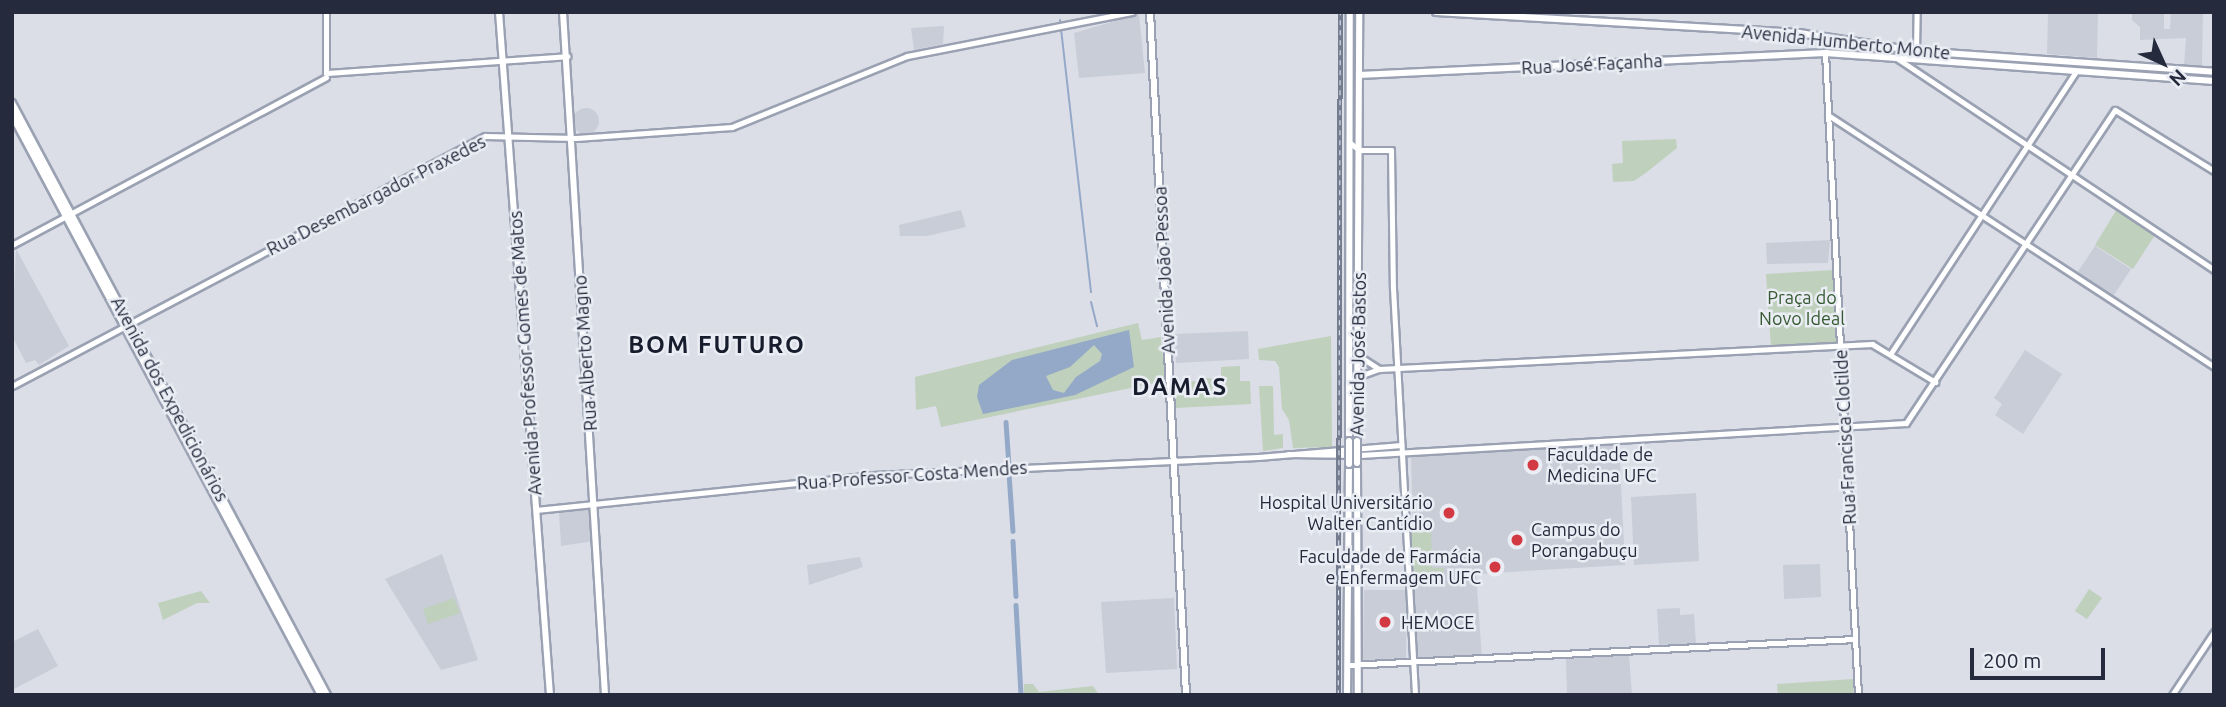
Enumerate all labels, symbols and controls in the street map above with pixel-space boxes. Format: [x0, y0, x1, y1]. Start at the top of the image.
street label: Avenida Humberto Monte [1741, 20, 1951, 64]
north arrow [2128, 28, 2198, 98]
street label: Rua José Façanha [1521, 50, 1663, 78]
text: N [2165, 65, 2191, 91]
street label: Rua Desembargador Praxedes [263, 130, 489, 260]
street label: Avenida João Pessoa [1149, 186, 1179, 354]
street label: Avenida Professor Gomes de Matos [504, 210, 546, 496]
street label: Avenida José Bastos [1346, 272, 1370, 436]
street label: Rua Alberto Magno [569, 274, 601, 432]
park label: Praça do Novo Ideal [1759, 287, 1845, 330]
street label: Avenida dos Expedicionários [107, 293, 233, 505]
district label: BOM FUTURO [629, 331, 805, 359]
street label: Rua Francisca Clotilde [1830, 349, 1860, 525]
district label: DAMAS [1133, 373, 1227, 401]
place label: Faculdade de Medicina UFC [1547, 444, 1657, 486]
street label: Rua Professor Costa Mendes [796, 456, 1028, 494]
marker: Faculdade de Medicina UFC [1525, 457, 1541, 473]
place label: Hospital Universitário Walter Cantídio [1259, 492, 1433, 534]
marker: Hospital Universitário Walter Cantídio [1439, 503, 1459, 523]
place label: Campus do Porangabuçu [1531, 519, 1637, 562]
marker: Campus do Porangabuçu [1509, 532, 1525, 548]
place label: Faculdade de Farmácia e Enfermagem UFC [1299, 546, 1481, 588]
marker: Faculdade de Farmácia e Enfermagem UFC [1487, 559, 1503, 575]
place label: HEMOCE [1401, 611, 1474, 633]
marker: HEMOCE [1375, 612, 1395, 632]
scale bar [1974, 634, 2109, 678]
text: 200 m [1983, 648, 2041, 672]

